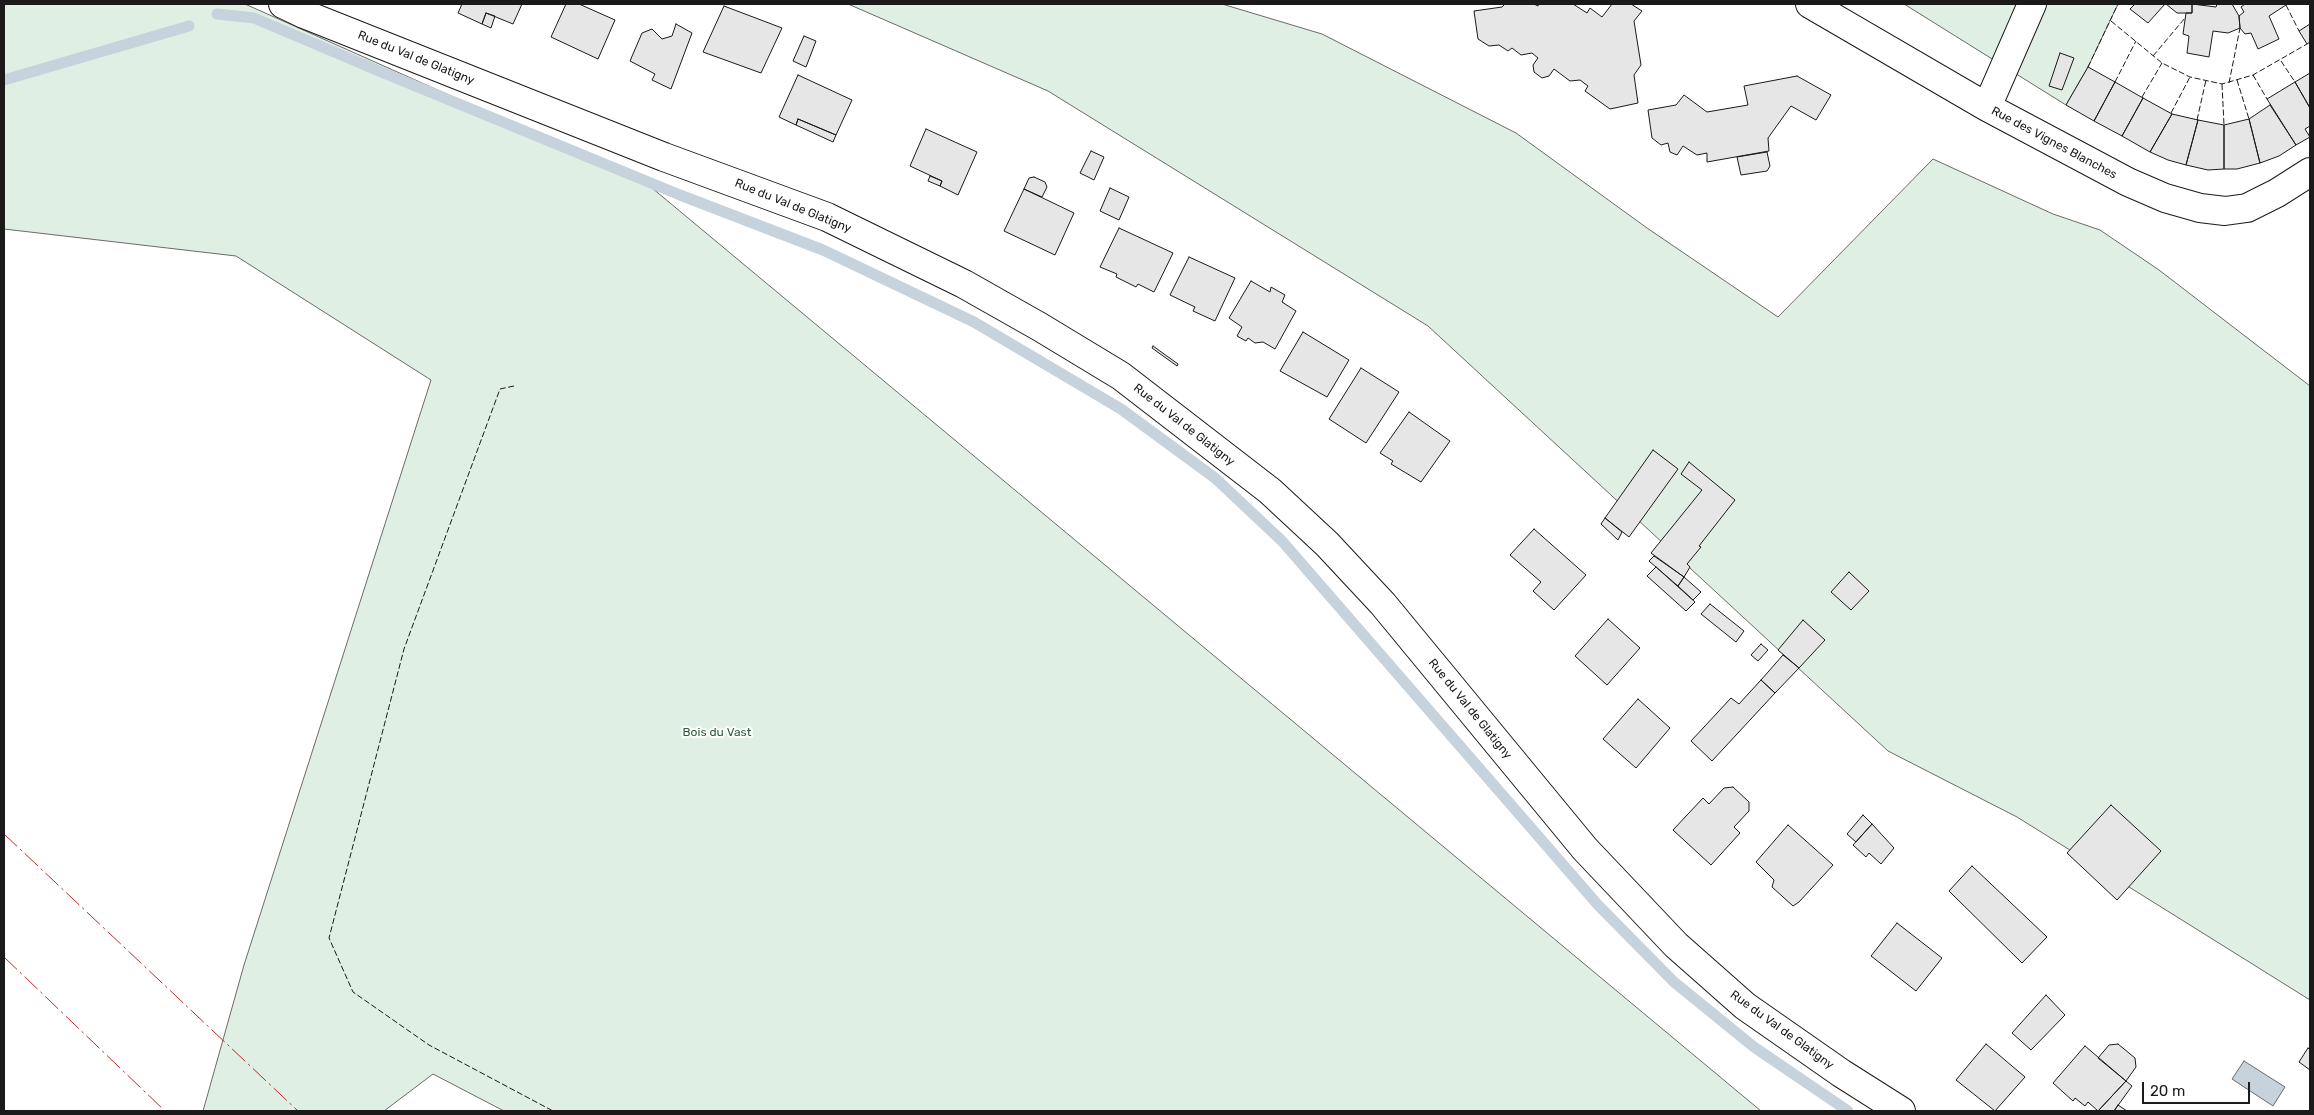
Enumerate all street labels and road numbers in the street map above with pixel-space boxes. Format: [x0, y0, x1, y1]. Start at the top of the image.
street label: Rue du Val de Glatigny [356, 28, 476, 88]
street label: Rue des Vignes Blanches [1989, 104, 2119, 182]
street label: Rue du Val de Glatigny [733, 176, 853, 236]
street label: Rue du Val de Glatigny [1130, 381, 1238, 469]
street label: Rue du Val de Glatigny [1425, 656, 1515, 762]
street label: Rue du Val de Glatigny [1727, 988, 1837, 1072]

